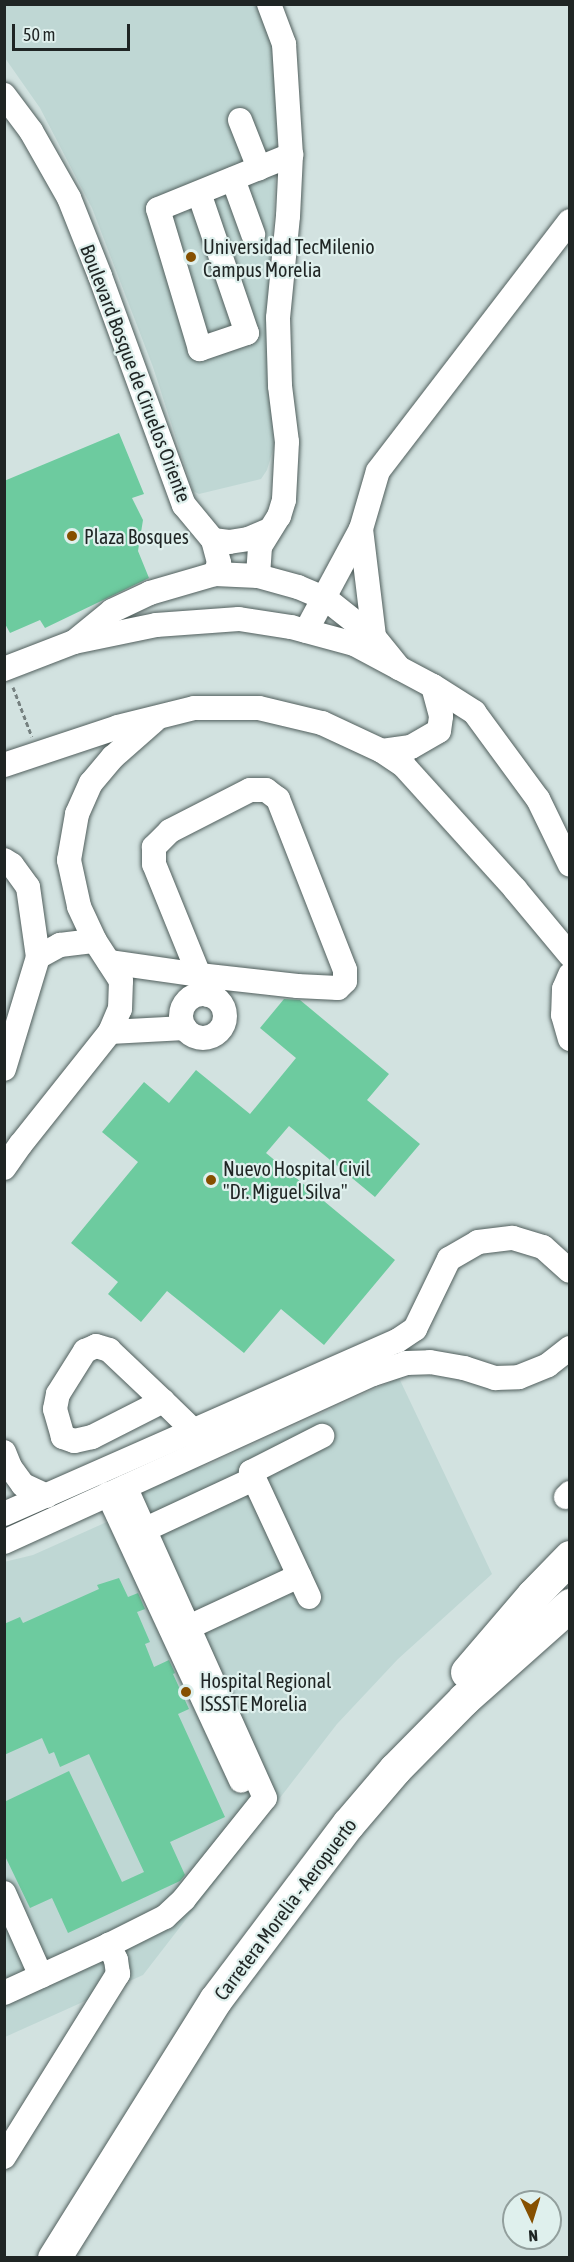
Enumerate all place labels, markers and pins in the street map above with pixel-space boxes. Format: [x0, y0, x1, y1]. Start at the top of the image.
place label: Universidad TecMilenio Campus Morelia [203, 234, 375, 281]
marker: Universidad TecMilenio Campus Morelia [184, 250, 198, 264]
place label: Plaza Bosques [84, 524, 189, 548]
marker: Plaza Bosques [65, 529, 79, 543]
place label: Nuevo Hospital Civil "Dr. Miguel Silva" [223, 1156, 371, 1203]
marker: Nuevo Hospital Civil "Dr. Miguel Silva" [204, 1173, 218, 1187]
place label: Hospital Regional ISSSTE Morelia [200, 1668, 331, 1715]
marker: Hospital Regional ISSSTE Morelia [177, 1683, 195, 1701]

